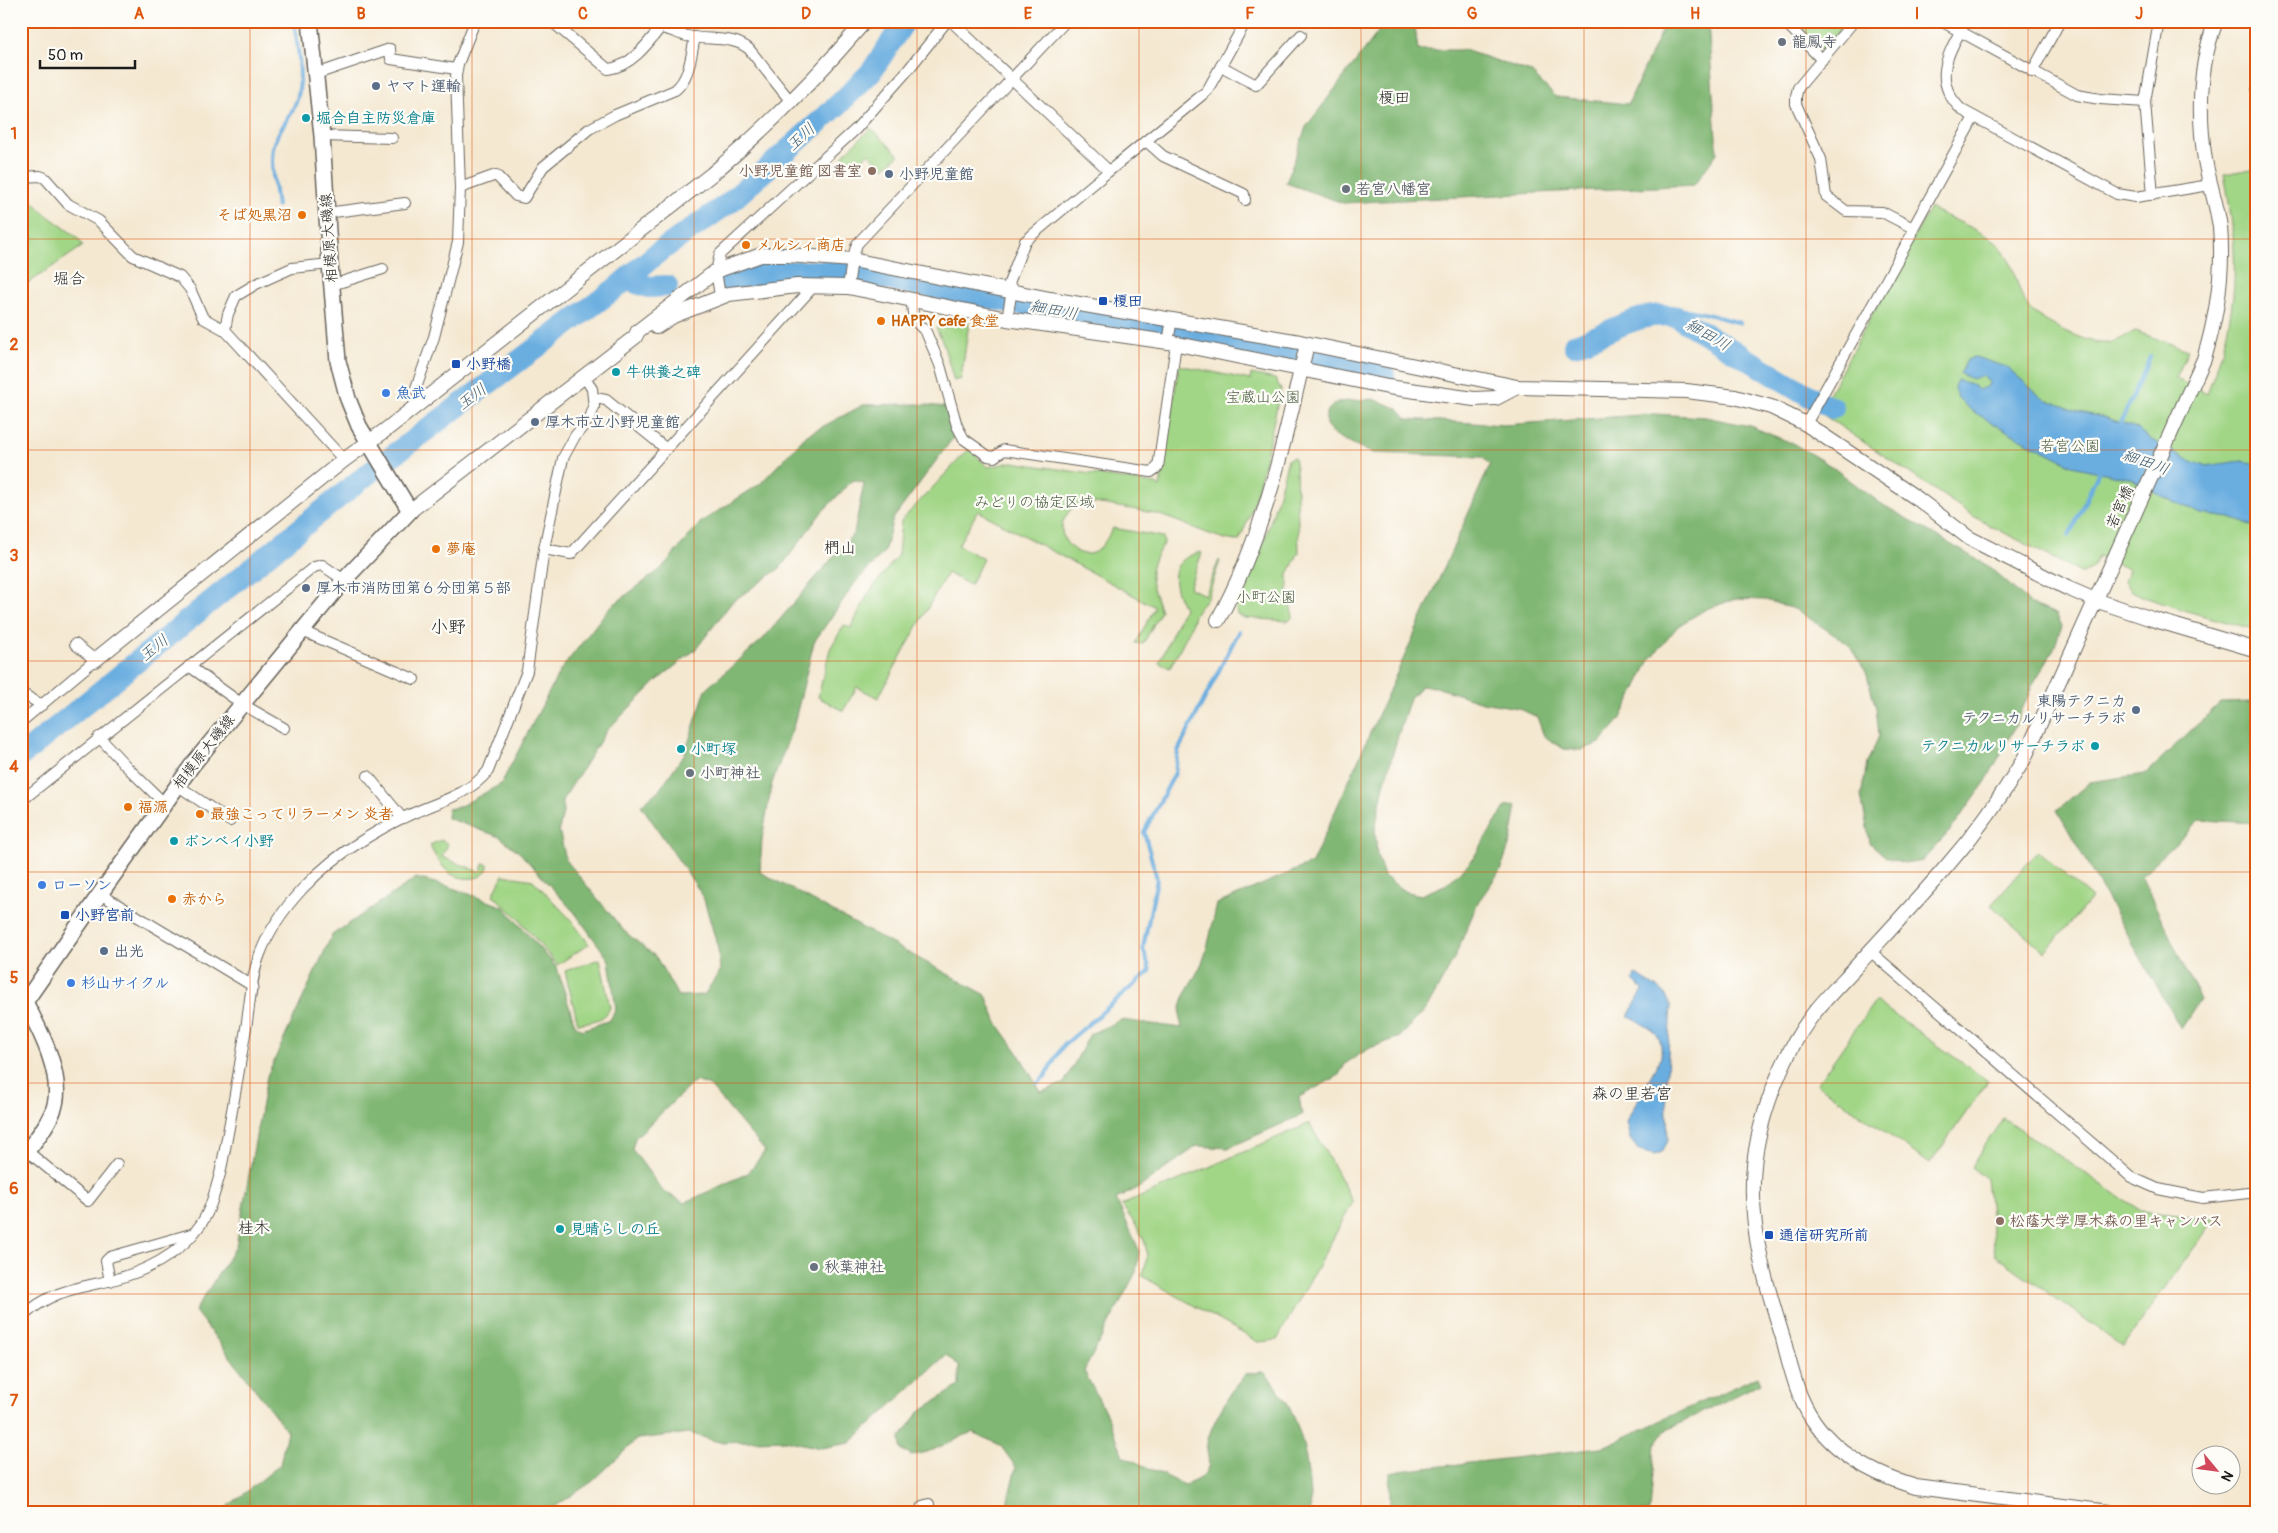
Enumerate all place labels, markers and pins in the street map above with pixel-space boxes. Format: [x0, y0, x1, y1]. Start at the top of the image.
place label: 龍鳳寺 [1792, 33, 1837, 52]
marker: 龍鳳寺 [1776, 36, 1788, 48]
place label: ヤマト運輸 [386, 77, 461, 96]
marker: ヤマト運輸 [370, 80, 382, 92]
place label: 堀合自主防災倉庫 [316, 109, 436, 128]
marker: 堀合自主防災倉庫 [300, 112, 312, 124]
place label: 小野児童館 図書室 [739, 162, 862, 181]
marker: 小野児童館 図書室 [866, 165, 878, 177]
place label: 小野児童館 [899, 165, 974, 184]
marker: 小野児童館 [883, 168, 895, 180]
place label: 若宮八幡宮 [1356, 180, 1431, 199]
marker: 若宮八幡宮 [1340, 183, 1352, 195]
place label: そば処黒沼 [217, 206, 292, 225]
marker: そば処黒沼 [296, 209, 308, 221]
place label: メルシィ商店 [756, 236, 846, 255]
marker: メルシィ商店 [740, 239, 752, 251]
place label: 榎田 [1113, 292, 1143, 311]
marker: 榎田 [1097, 295, 1109, 307]
place label: HAPPY cafe 食堂 [891, 312, 999, 331]
marker: HAPPY cafe 食堂 [875, 315, 887, 327]
place label: 小野橋 [466, 355, 511, 374]
marker: 小野橋 [450, 358, 462, 370]
place label: 牛供養之碑 [626, 363, 701, 382]
marker: 牛供養之碑 [610, 366, 622, 378]
place label: 魚武 [396, 384, 426, 403]
marker: 魚武 [380, 387, 392, 399]
place label: 厚木市立小野児童館 [545, 413, 680, 432]
marker: 厚木市立小野児童館 [529, 416, 541, 428]
place label: 夢庵 [446, 540, 476, 559]
marker: 夢庵 [430, 543, 442, 555]
place label: 厚木市消防団第６分団第５部 [316, 579, 511, 598]
marker: 厚木市消防団第６分団第５部 [300, 582, 312, 594]
place label: 東陽テクニカ テクニカルリサーチラボ [1962, 692, 2126, 728]
marker: 東陽テクニカ テクニカルリサーチラボ [2130, 704, 2142, 716]
place label: テクニカルリサーチラボ [1921, 737, 2085, 756]
place label: 小町塚 [691, 740, 736, 759]
marker: テクニカルリサーチラボ [2089, 740, 2101, 752]
marker: 小町塚 [675, 743, 687, 755]
place label: 小町神社 [700, 764, 760, 783]
marker: 小町神社 [684, 767, 696, 779]
place label: 福源 [138, 798, 168, 817]
marker: 福源 [122, 801, 134, 813]
place label: 最強こってりラーメン 炎者 [210, 805, 393, 824]
marker: 最強こってりラーメン 炎者 [194, 808, 206, 820]
place label: ボンベイ小野 [184, 832, 274, 851]
marker: ボンベイ小野 [168, 835, 180, 847]
place label: ローソン [52, 876, 112, 895]
marker: ローソン [36, 879, 48, 891]
place label: 赤から [182, 890, 227, 909]
marker: 赤から [166, 893, 178, 905]
place label: 小野宮前 [75, 906, 135, 925]
marker: 小野宮前 [59, 909, 71, 921]
place label: 出光 [114, 942, 144, 961]
marker: 出光 [98, 945, 110, 957]
place label: 杉山サイクル [81, 974, 169, 993]
marker: 杉山サイクル [65, 977, 77, 989]
place label: 松蔭大学 厚木森の里キャンパス [2010, 1212, 2223, 1231]
marker: 松蔭大学 厚木森の里キャンパス [1994, 1215, 2006, 1227]
place label: 見晴らしの丘 [570, 1220, 660, 1239]
marker: 見晴らしの丘 [554, 1223, 566, 1235]
place label: 通信研究所前 [1779, 1226, 1869, 1245]
marker: 通信研究所前 [1763, 1229, 1775, 1241]
place label: 秋葉神社 [824, 1258, 884, 1277]
marker: 秋葉神社 [808, 1261, 820, 1273]

